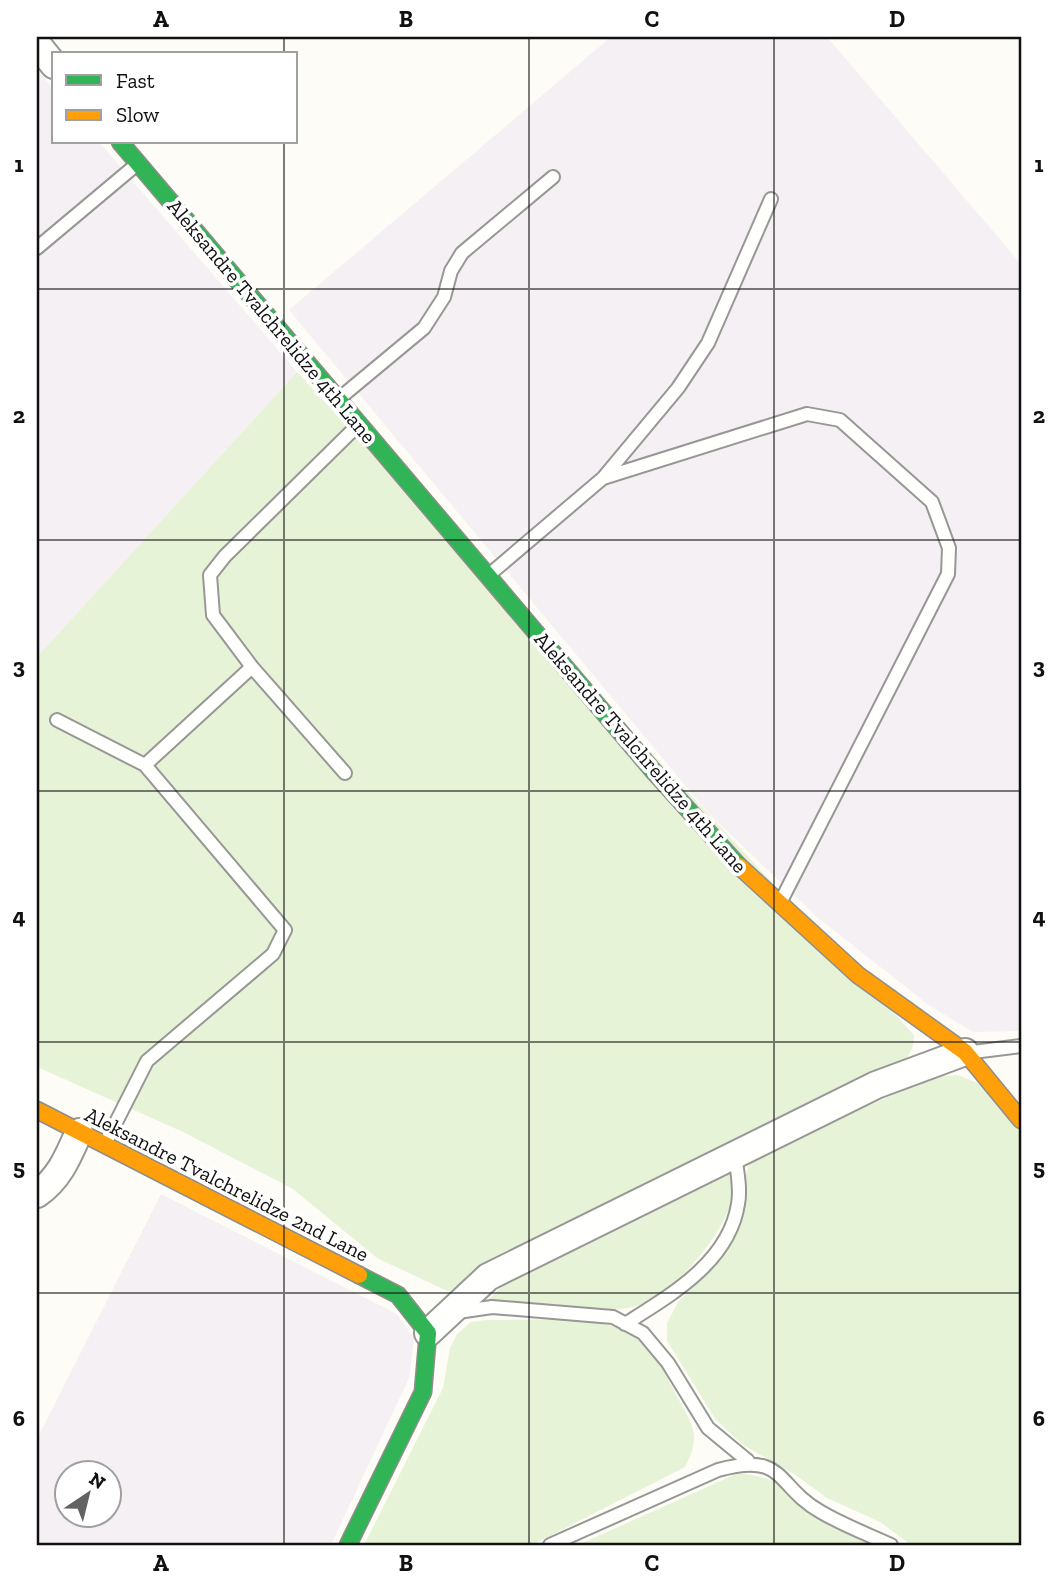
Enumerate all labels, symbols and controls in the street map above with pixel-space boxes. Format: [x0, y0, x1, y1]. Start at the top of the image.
text: A [153, 5, 169, 33]
text: B [399, 5, 413, 33]
text: C [645, 5, 659, 33]
text: D [889, 5, 905, 33]
legend [52, 52, 298, 144]
text: Fast [116, 68, 155, 93]
text: Slow [116, 102, 159, 127]
text: 1 [14, 150, 24, 178]
text: 1 [1034, 150, 1044, 178]
street label: Aleksandre Tvalchrelidze 4th Lane [162, 194, 382, 448]
text: 2 [13, 401, 25, 429]
text: 2 [1033, 401, 1045, 429]
street label: Aleksandre Tvalchrelidze 4th Lane [529, 626, 753, 878]
text: 3 [13, 652, 25, 680]
text: 3 [1033, 652, 1045, 680]
text: 4 [12, 902, 26, 930]
text: 4 [1032, 902, 1046, 930]
street label: Aleksandre Tvalchrelidze 2nd Lane [81, 1101, 373, 1267]
text: 5 [13, 1153, 25, 1181]
text: 5 [1033, 1153, 1045, 1181]
text: 6 [13, 1404, 25, 1432]
text: 6 [1033, 1404, 1045, 1432]
north arrow [52, 1460, 122, 1530]
text: N [85, 1467, 110, 1494]
text: A [153, 1549, 169, 1577]
text: B [399, 1549, 413, 1577]
text: C [645, 1549, 659, 1577]
text: D [889, 1549, 905, 1577]

